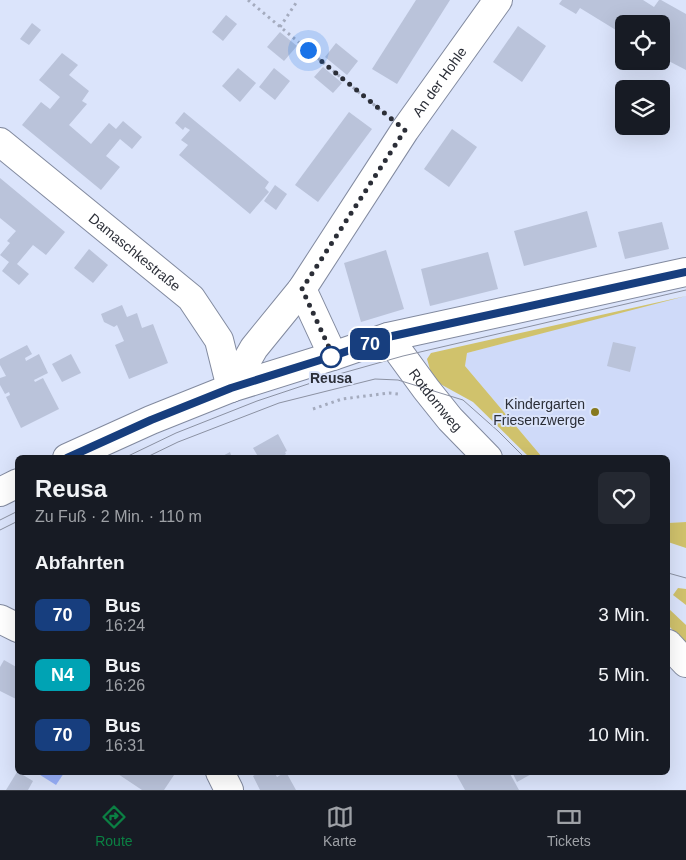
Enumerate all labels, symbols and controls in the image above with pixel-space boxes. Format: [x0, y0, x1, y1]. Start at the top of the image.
map controls [615, 15, 670, 135]
button: locate [615, 15, 670, 70]
your location [296, 38, 321, 63]
street label: An der Hohle [409, 44, 470, 120]
button: layers [615, 80, 670, 135]
street label: Damaschkestraße [86, 210, 184, 294]
line badge: 70 [348, 328, 392, 360]
text: 70 [360, 334, 380, 354]
marker: Reusa [320, 346, 342, 368]
street label: Rotdornweg [406, 366, 465, 435]
place label: Reusa [310, 370, 352, 386]
place label: Kindergarten Friesenzwerge [493, 396, 585, 428]
marker: Kindergarten Friesenzwerge [589, 406, 601, 418]
button: heart [598, 472, 650, 524]
text: Reusa [35, 475, 107, 502]
text: Zu Fuß · 2 Min. · 110 m [35, 508, 202, 525]
text: Abfahrten [35, 552, 125, 573]
text: Bus [105, 595, 141, 616]
text: 3 Min. [598, 604, 650, 625]
text: 70 [52, 605, 73, 625]
text: 16:24 [105, 617, 145, 634]
text: Bus [105, 655, 141, 676]
text: 5 Min. [598, 664, 650, 685]
text: N4 [51, 665, 74, 685]
text: 16:26 [105, 677, 145, 694]
text: Bus [105, 715, 141, 736]
text: 10 Min. [588, 724, 650, 745]
text: 70 [52, 725, 73, 745]
text: 16:31 [105, 737, 145, 754]
tab: Route [95, 803, 133, 849]
tab: Karte [323, 803, 356, 849]
tab: Tickets [547, 803, 591, 849]

